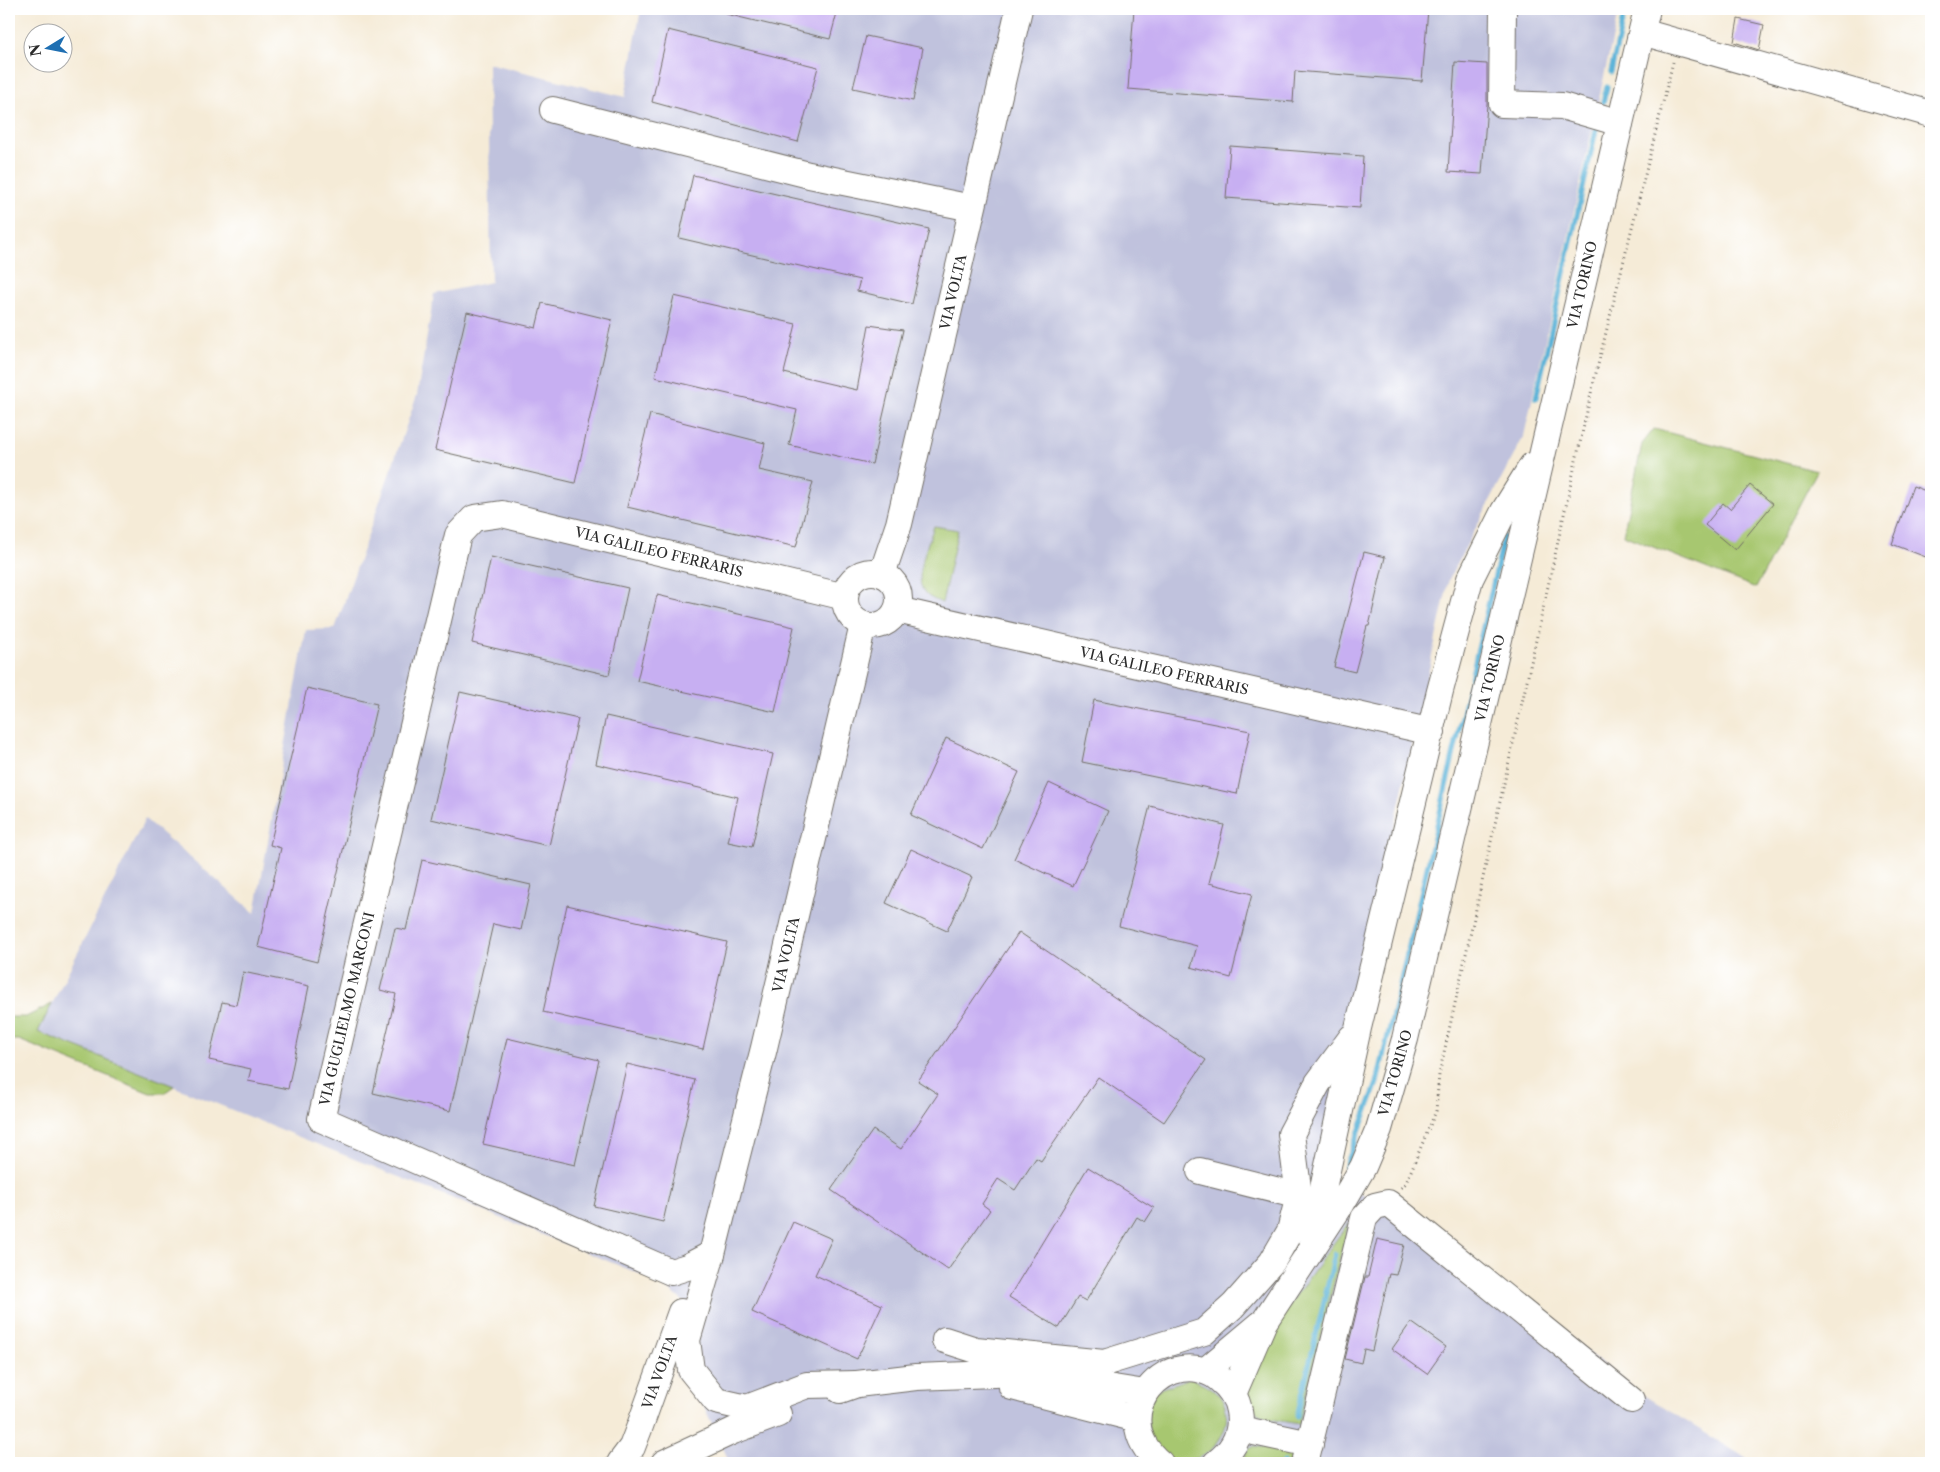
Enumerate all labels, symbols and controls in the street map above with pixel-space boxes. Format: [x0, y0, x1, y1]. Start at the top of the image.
north arrow [22, 22, 72, 72]
text: N [25, 43, 45, 58]
street label: VIA TORINO [1563, 239, 1601, 331]
street label: VIA VOLTA [935, 252, 971, 333]
street label: VIA GALILEO FERRARIS [572, 523, 745, 581]
street label: VIA TORINO [1471, 633, 1509, 725]
street label: VIA GALILEO FERRARIS [1077, 643, 1250, 699]
street label: VIA GUGLIELMO MARCONI [315, 910, 378, 1109]
street label: VIA VOLTA [768, 914, 804, 995]
street label: VIA TORINO [1374, 1028, 1416, 1119]
street label: VIA VOLTA [638, 1332, 681, 1412]

